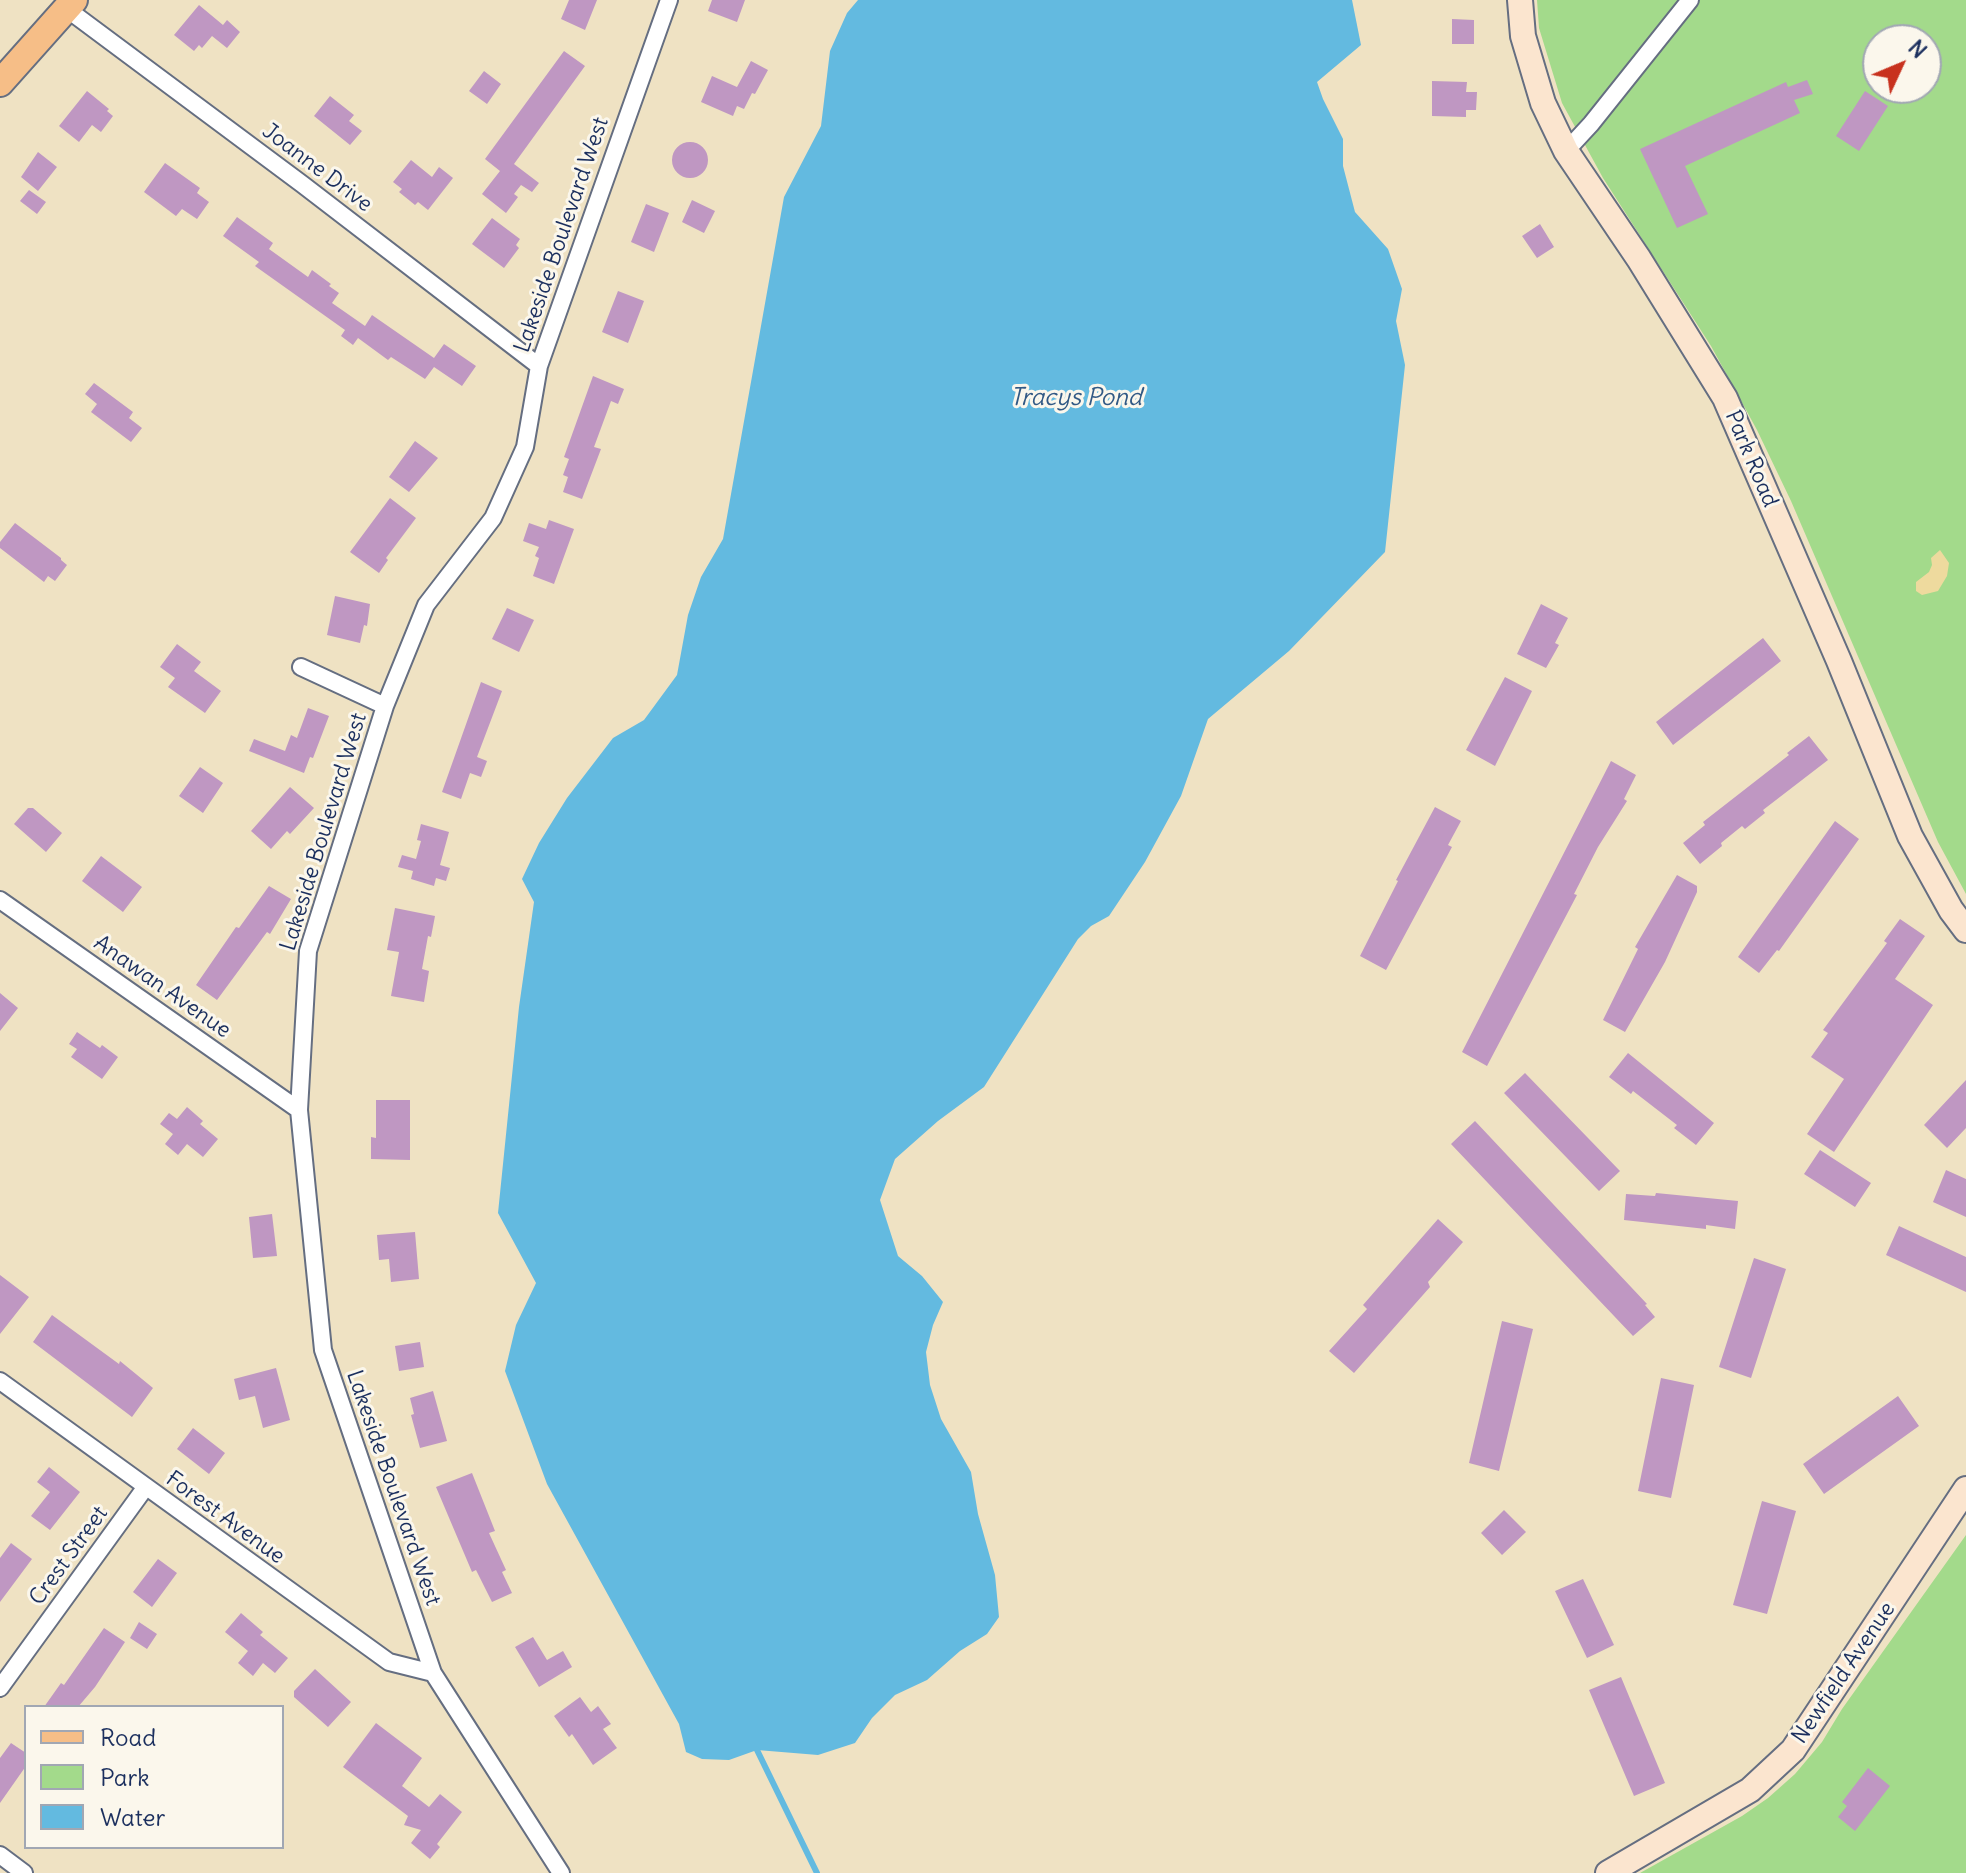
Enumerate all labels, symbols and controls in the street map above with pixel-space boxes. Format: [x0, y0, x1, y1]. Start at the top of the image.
north arrow [1862, 24, 1942, 104]
text: N [1902, 34, 1933, 64]
street label: Lakeside Boulevard West [509, 114, 615, 356]
street label: Joanne Drive [257, 118, 377, 218]
water label: Tracys Pond [1010, 384, 1142, 412]
street label: Park Road [1719, 407, 1783, 511]
street label: Lakeside Boulevard West [275, 710, 373, 954]
street label: Anawan Avenue [88, 930, 236, 1044]
street label: Lakeside Boulevard West [340, 1367, 446, 1609]
street label: Forest Avenue [160, 1466, 290, 1570]
street label: Crest Street [24, 1501, 114, 1611]
street label: Newfield Avenue [1787, 1597, 1901, 1749]
legend [24, 1705, 284, 1849]
text: Road [100, 1722, 156, 1752]
text: Park [100, 1762, 150, 1792]
text: Water [100, 1802, 165, 1832]

